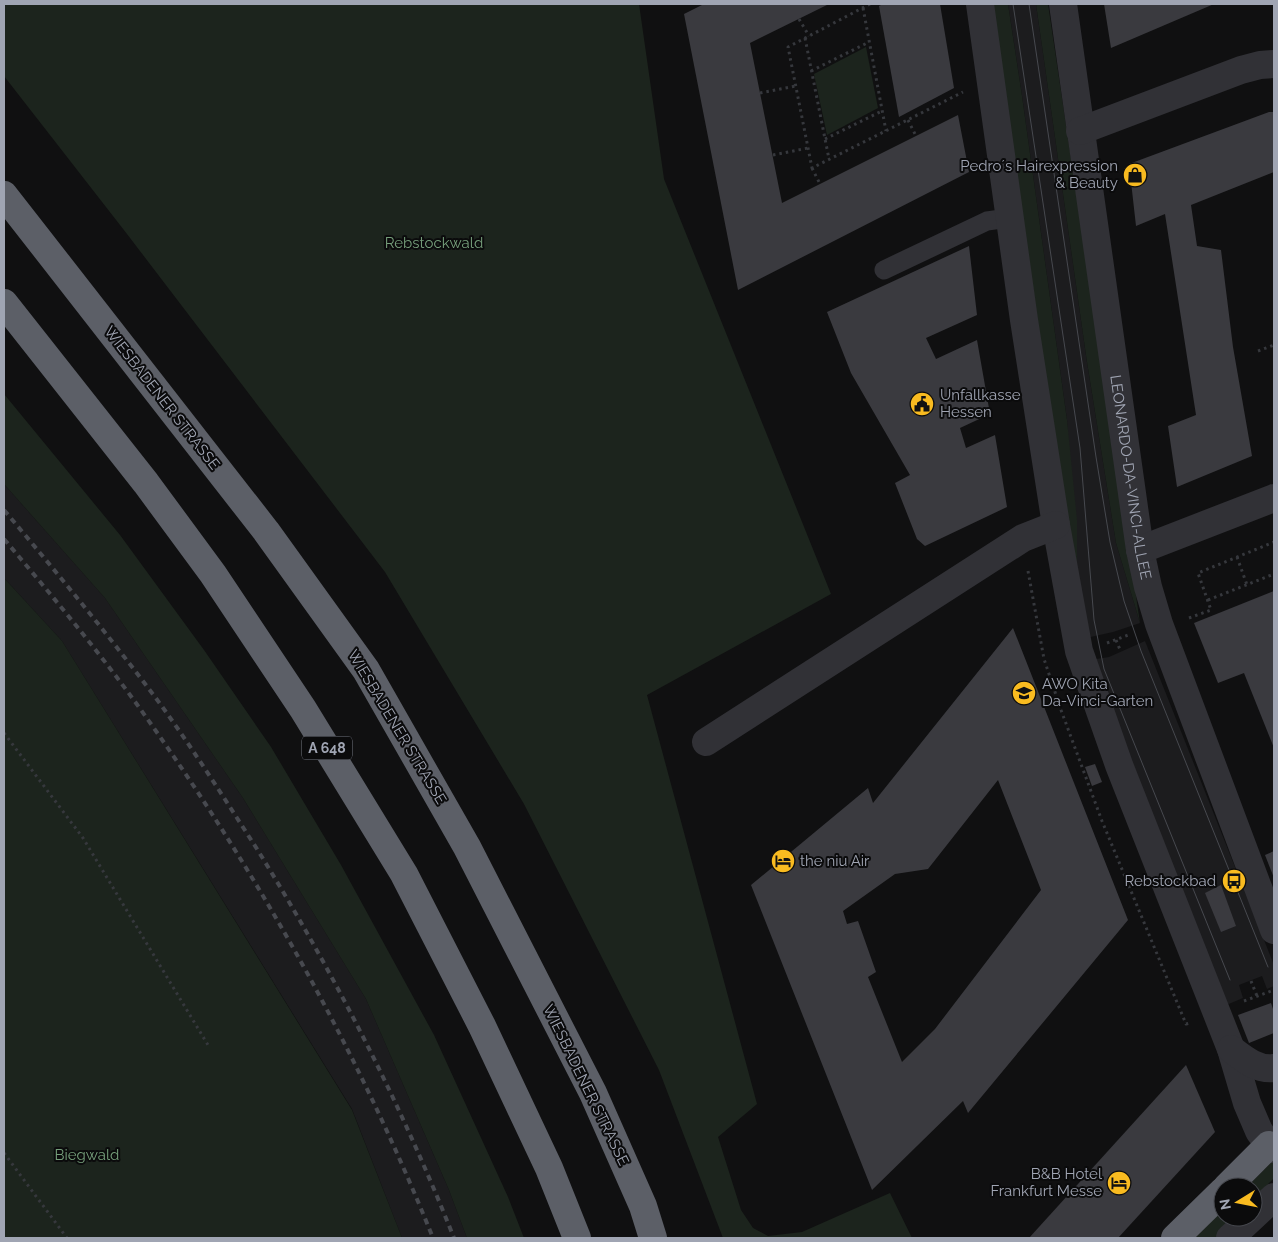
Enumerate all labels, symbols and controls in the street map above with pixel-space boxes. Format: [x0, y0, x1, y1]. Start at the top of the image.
place label: Pedro´s Hairexpression & Beauty [960, 157, 1118, 192]
shop icon: Pedro´s Hairexpression & Beauty [1122, 162, 1148, 188]
park label: Rebstockwald [385, 234, 483, 252]
street label: WIESBADENER STRASSE [100, 323, 224, 473]
street label: LEONARDO-DA-VINCI-ALLEE [1106, 374, 1155, 581]
place label: Unfallkasse Hessen [940, 386, 1021, 421]
public building icon: Unfallkasse Hessen [909, 391, 935, 417]
street label: WIESBADENER STRASSE [344, 647, 450, 807]
place label: AWO Kita Da-Vinci-Garten [1042, 675, 1153, 710]
school or university icon: AWO Kita Da-Vinci-Garten [1011, 680, 1037, 706]
road number: A 648 [302, 736, 352, 760]
hotel icon: the niu Air [770, 848, 796, 874]
place label: the niu Air [800, 852, 870, 870]
bus stop icon: Rebstockbad [1221, 868, 1247, 894]
place label: Rebstockbad [1124, 872, 1216, 890]
street label: WIESBADENER STRASSE [539, 1002, 633, 1168]
park label: Biegwald [55, 1146, 119, 1164]
place label: B&B Hotel Frankfurt Messe [991, 1165, 1103, 1200]
hotel icon: B&B Hotel Frankfurt Messe [1106, 1170, 1132, 1196]
north arrow [1213, 1177, 1263, 1227]
text: N [1216, 1198, 1234, 1211]

